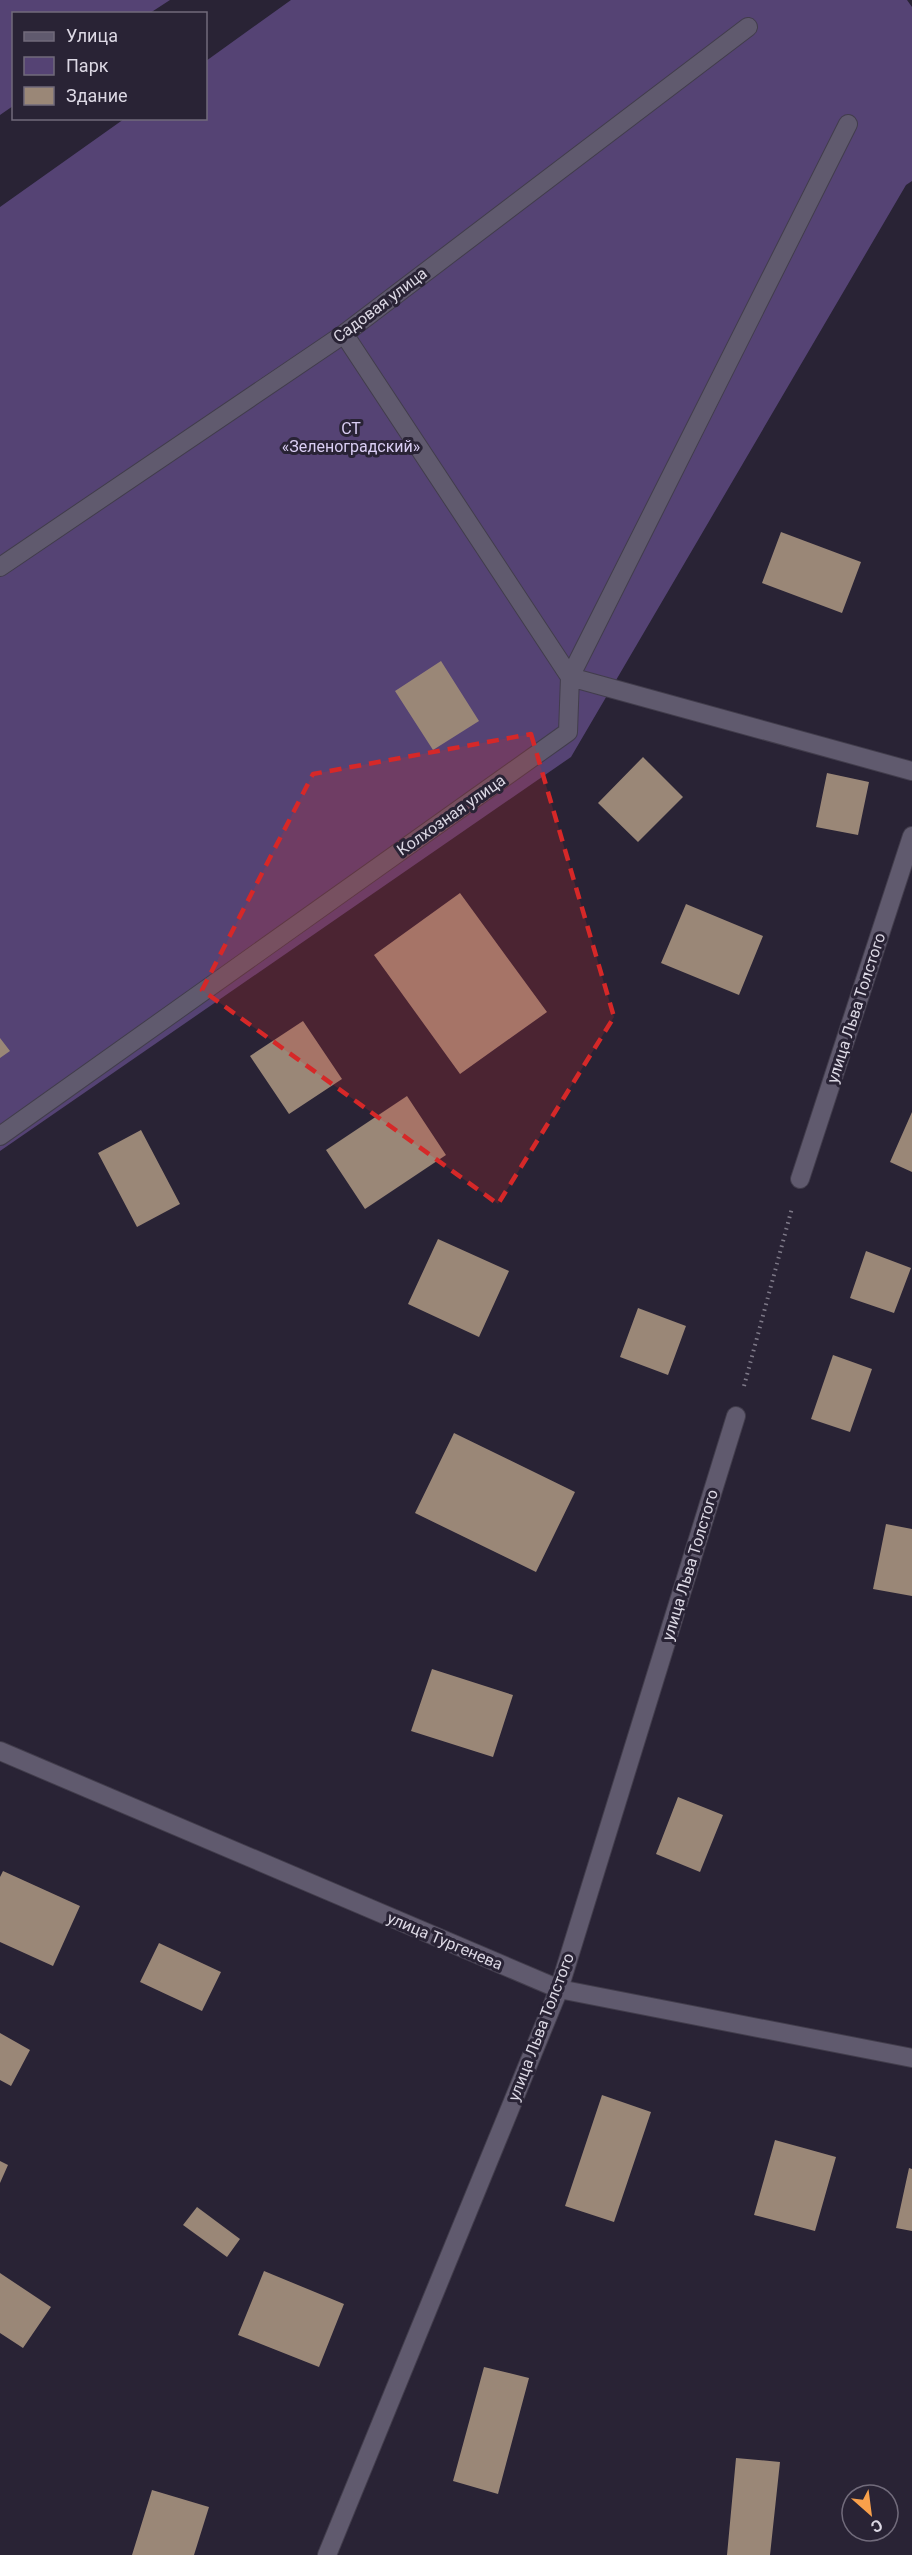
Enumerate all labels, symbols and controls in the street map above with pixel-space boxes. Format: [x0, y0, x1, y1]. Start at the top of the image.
legend [12, 12, 207, 120]
text: Улица [66, 25, 118, 46]
text: Парк [66, 55, 109, 76]
text: Здание [66, 85, 128, 106]
street label: Садовая улица [329, 264, 431, 346]
park label: СТ «Зеленоградский» [282, 419, 420, 456]
street label: Колхозная улица [393, 771, 509, 859]
street label: улица Льва Толстого [823, 930, 889, 1086]
street label: улица Льва Толстого [658, 1487, 722, 1643]
street label: улица Тургенева [384, 1908, 506, 1974]
street label: улица Льва Толстого [504, 1950, 578, 2104]
north arrow [840, 2483, 900, 2543]
text: С [868, 2515, 886, 2537]

